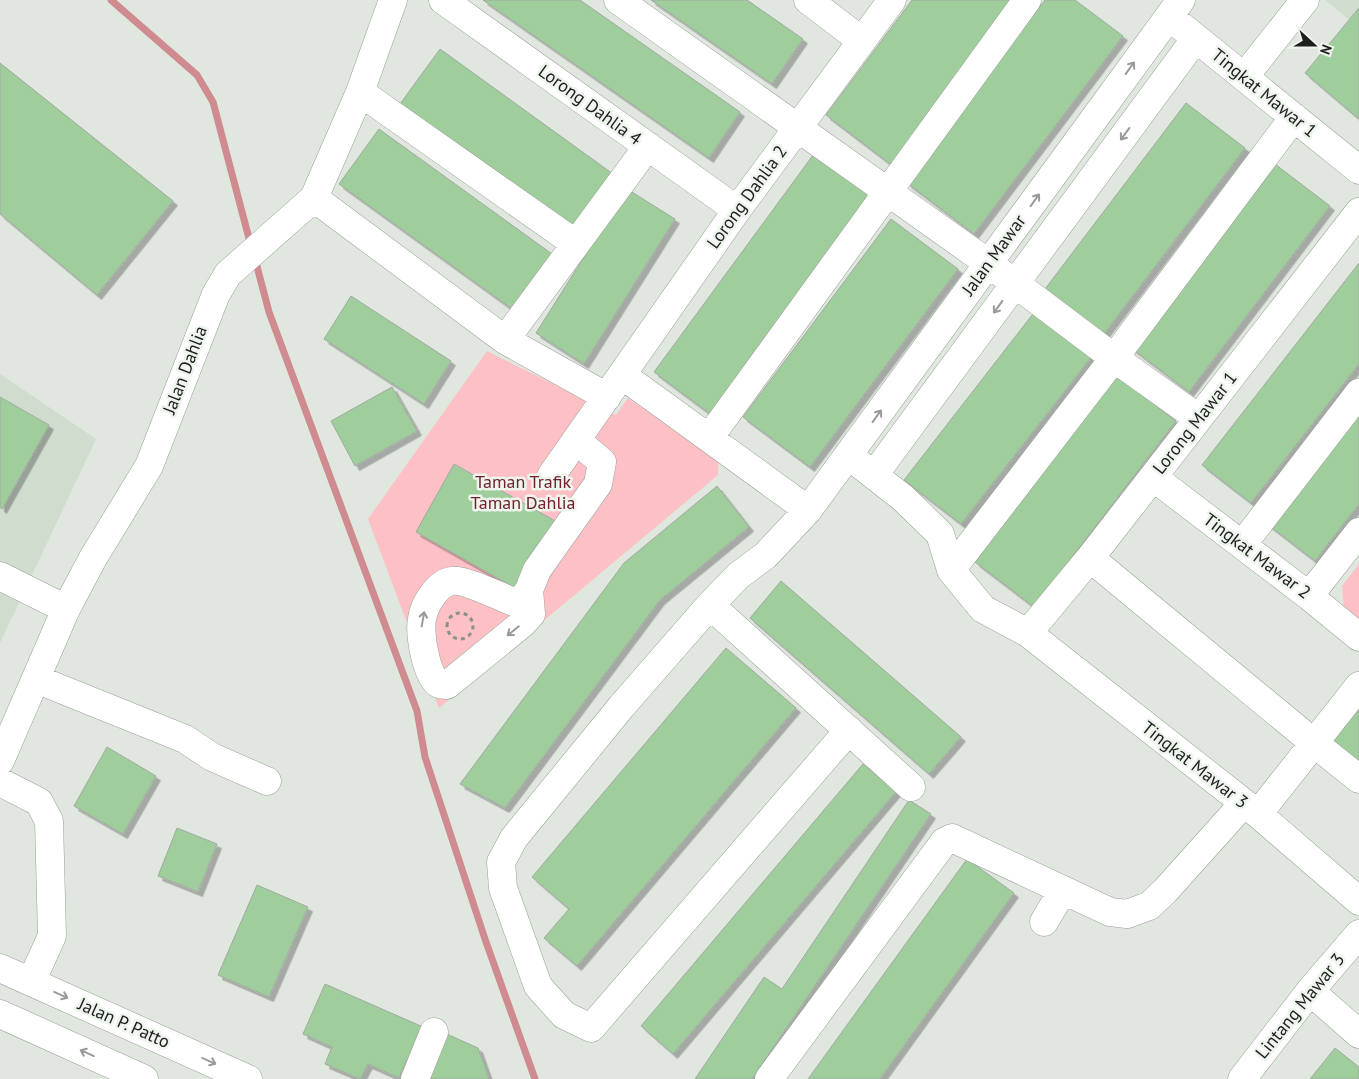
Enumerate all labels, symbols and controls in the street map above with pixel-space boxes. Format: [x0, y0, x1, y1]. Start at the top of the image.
north arrow [1289, 20, 1339, 70]
text: N [1316, 42, 1336, 57]
street label: Tingkat Mawar 1 [1207, 43, 1322, 142]
street label: Lorong Dahlia 4 [534, 59, 647, 150]
one-way arrow [1125, 62, 1136, 75]
one-way arrow [1120, 126, 1131, 140]
street label: Lorong Dahlia 2 [701, 141, 792, 253]
one-way arrow [1029, 193, 1040, 207]
street label: Jalan Mawar [956, 210, 1031, 300]
one-way arrow [993, 300, 1003, 314]
street label: Jalan Dahlia [157, 322, 212, 418]
street label: Lorong Mawar 1 [1147, 367, 1242, 479]
one-way arrow [872, 409, 882, 423]
park label: Taman Trafik Taman Dahlia [471, 470, 575, 514]
street label: Tingkat Mawar 2 [1199, 508, 1316, 604]
one-way arrow [419, 612, 429, 628]
one-way arrow [507, 626, 520, 637]
street label: Tingkat Mawar 3 [1137, 716, 1253, 813]
street label: Lintang Mawar 3 [1250, 948, 1349, 1063]
one-way arrow [53, 990, 68, 1000]
street label: Jalan P. Patto [74, 992, 174, 1053]
one-way arrow [80, 1048, 95, 1058]
one-way arrow [201, 1057, 216, 1067]

